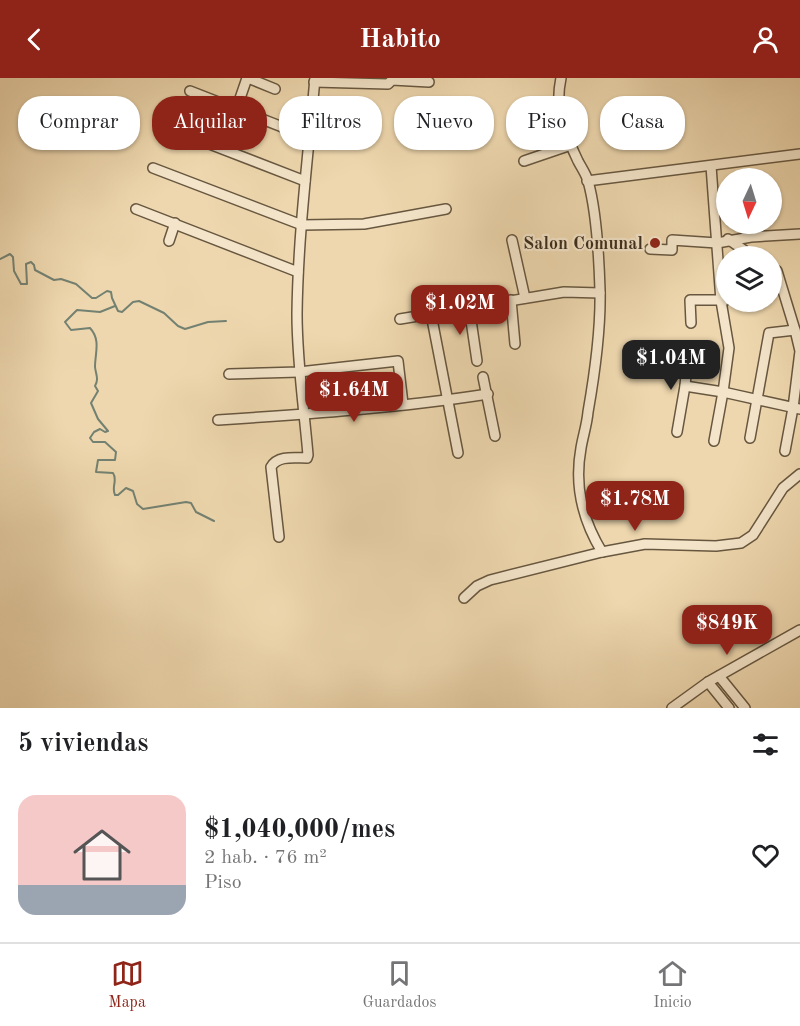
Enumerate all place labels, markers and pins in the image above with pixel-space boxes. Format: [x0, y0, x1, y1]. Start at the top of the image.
place label: Salon Comunal [523, 235, 643, 253]
marker: Salon Comunal [648, 236, 662, 250]
pin: $1.02M [411, 285, 509, 336]
pin: $1.04M [622, 340, 720, 391]
pin: $1.64M [305, 372, 403, 423]
pin: $1.78M [586, 481, 684, 532]
pin: $849K [685, 605, 769, 656]

